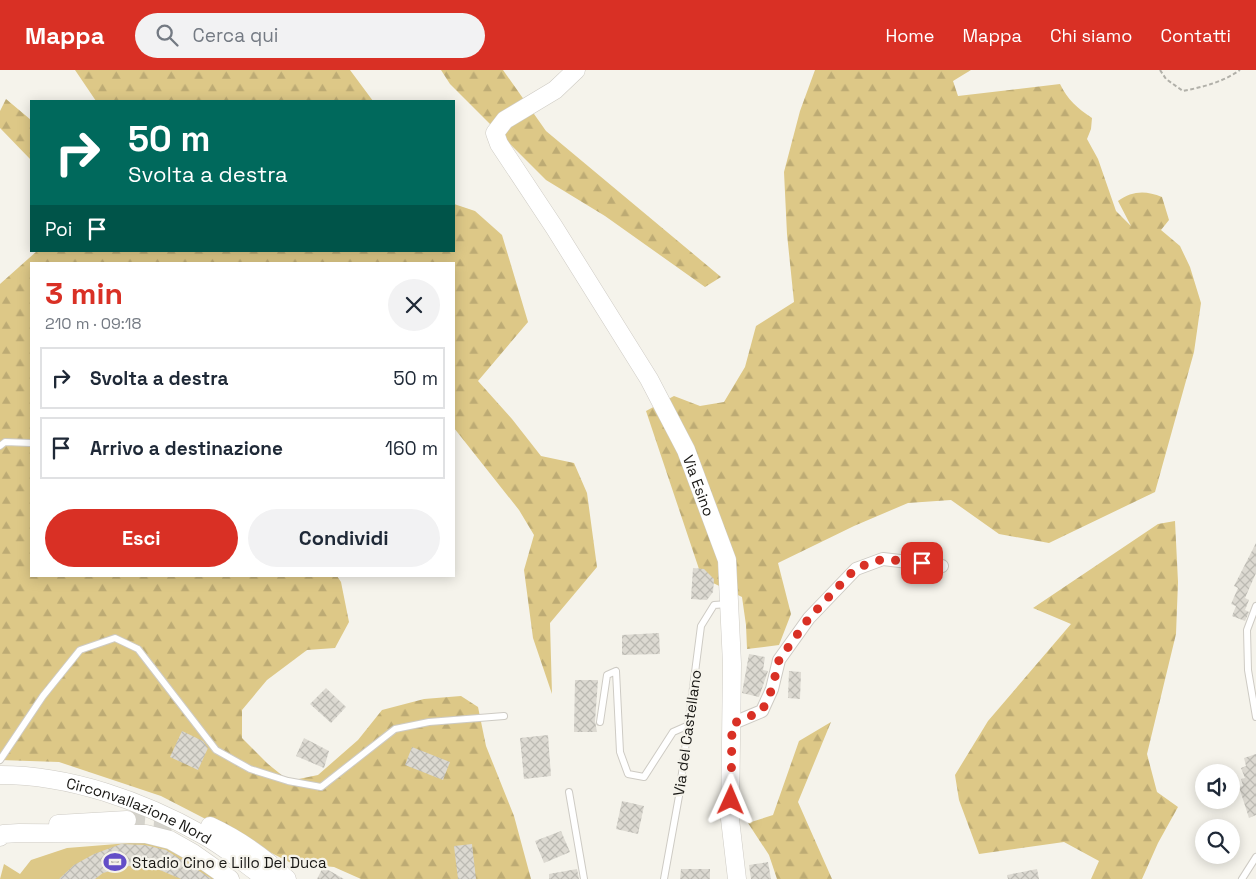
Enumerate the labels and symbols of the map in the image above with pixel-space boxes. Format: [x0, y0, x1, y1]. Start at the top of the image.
street label: Via Esino [679, 452, 719, 519]
pin [901, 542, 943, 584]
street label: Via del Castellano [669, 669, 705, 797]
street label: Circonvallazione Nord [65, 773, 215, 848]
position arrow [704, 773, 756, 825]
sports icon: Stadio Cino e Lillo Del Duca [102, 849, 128, 875]
place label: Stadio Cino e Lillo Del Duca [132, 853, 327, 872]

